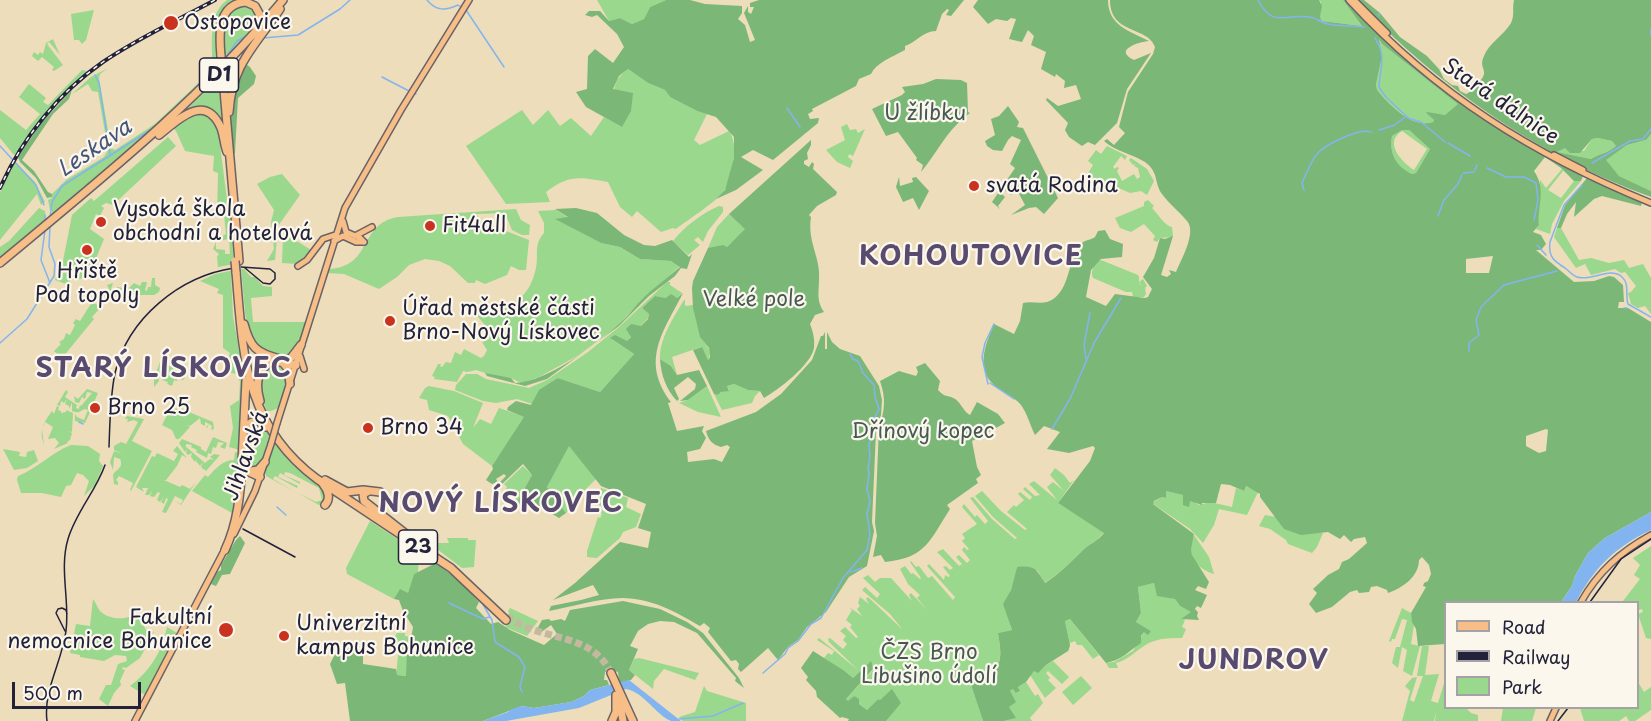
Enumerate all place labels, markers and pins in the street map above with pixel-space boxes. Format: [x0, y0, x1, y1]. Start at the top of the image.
place label: Ostopovice [184, 10, 291, 36]
marker: Ostopovice [162, 14, 180, 32]
place label: svatá Rodina [986, 173, 1118, 199]
marker: svatá Rodina [967, 179, 981, 193]
place label: Vysoká škola obchodní a hotelová [113, 197, 312, 247]
place label: Fit4all [442, 213, 506, 239]
marker: Vysoká škola obchodní a hotelová [94, 215, 108, 229]
marker: Fit4all [423, 219, 437, 233]
marker: Hřiště Pod topoly [80, 243, 94, 257]
place label: Hřiště Pod topoly [35, 259, 139, 309]
place label: Úřad městské části Brno-Nový Lískovec [402, 296, 600, 346]
marker: Úřad městské části Brno-Nový Lískovec [383, 314, 397, 328]
place label: Brno 25 [107, 395, 190, 421]
marker: Brno 25 [88, 401, 102, 415]
place label: Brno 34 [380, 415, 463, 441]
marker: Brno 34 [361, 421, 375, 435]
place label: Fakultní nemocnice Bohunice [7, 605, 212, 655]
place label: Univerzitní kampus Bohunice [296, 611, 474, 661]
marker: Fakultní nemocnice Bohunice [217, 621, 235, 639]
marker: Univerzitní kampus Bohunice [277, 629, 291, 643]

